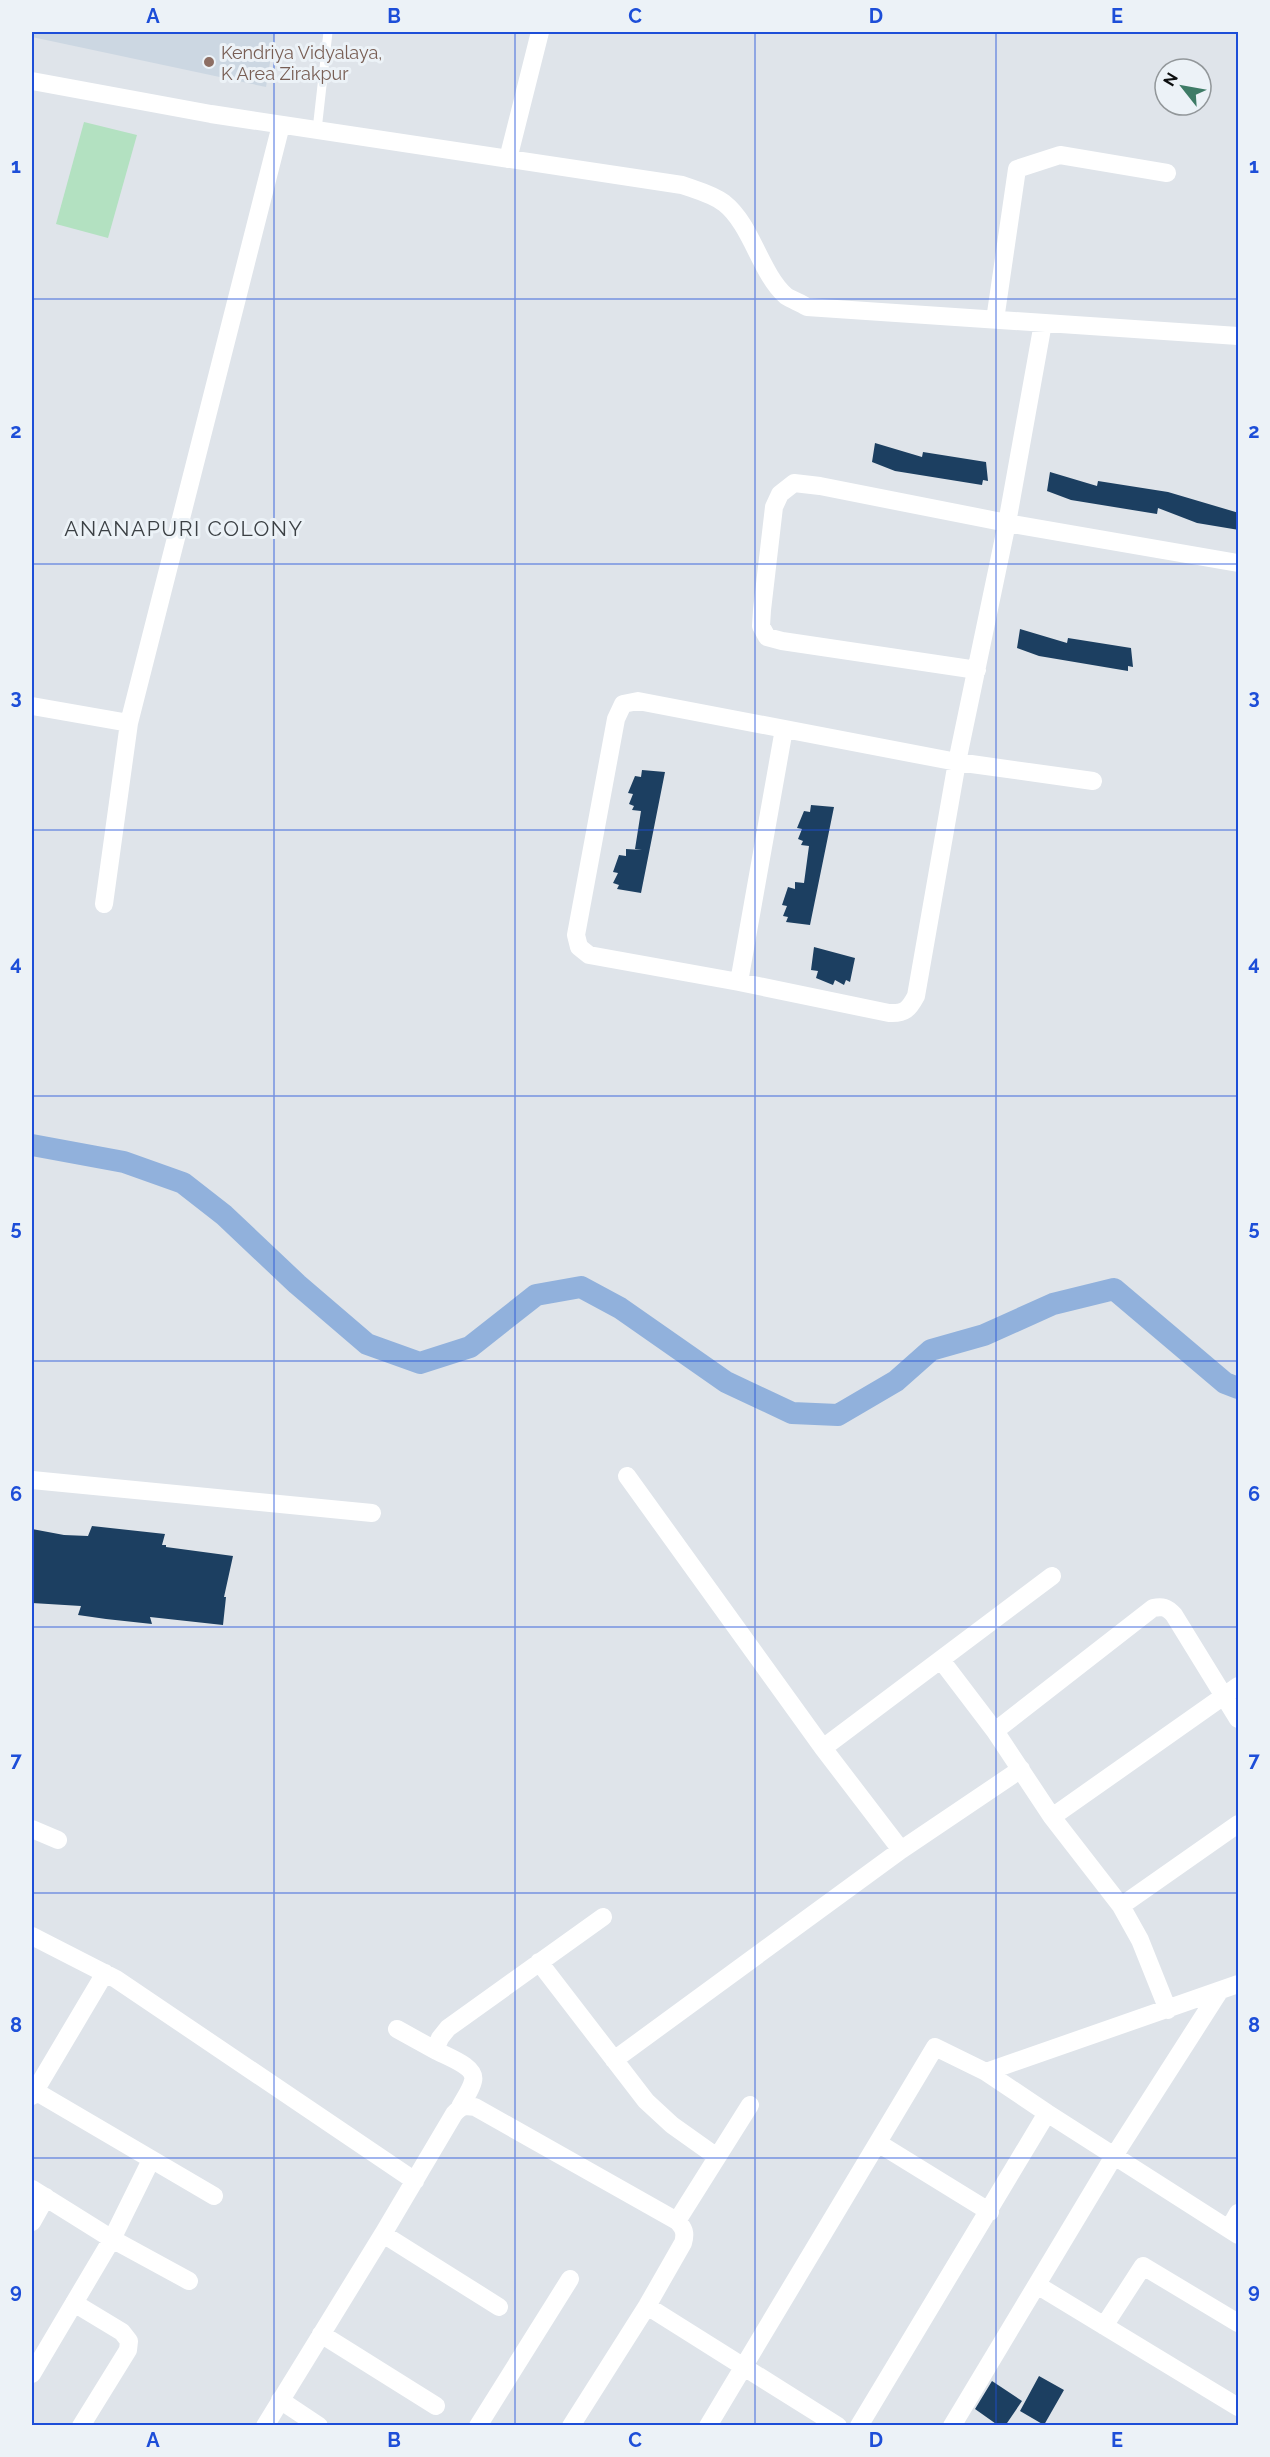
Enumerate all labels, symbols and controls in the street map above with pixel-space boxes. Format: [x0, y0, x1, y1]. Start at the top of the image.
text: A [146, 4, 160, 28]
text: B [387, 4, 401, 28]
text: C [628, 4, 642, 28]
text: D [869, 4, 883, 28]
text: E [1111, 4, 1123, 28]
place label: Kendriya Vidyalaya, K Area Zirakpur [221, 42, 382, 84]
marker: Kendriya Vidyalaya, K Area Zirakpur [202, 55, 216, 69]
north arrow [1153, 57, 1213, 117]
text: N [1159, 69, 1182, 90]
text: 1 [11, 154, 21, 178]
text: 1 [1249, 154, 1259, 178]
text: 2 [10, 419, 22, 443]
text: 2 [1248, 419, 1260, 443]
district label: ANANAPURI COLONY [64, 516, 304, 541]
text: 3 [10, 685, 22, 709]
text: 3 [1248, 685, 1260, 709]
text: 4 [10, 951, 22, 975]
text: 4 [1248, 951, 1260, 975]
text: 5 [10, 1216, 22, 1240]
text: 5 [1248, 1216, 1260, 1240]
text: 6 [10, 1482, 22, 1506]
text: 6 [1248, 1482, 1260, 1506]
text: 7 [10, 1748, 22, 1772]
text: 7 [1248, 1748, 1260, 1772]
text: 8 [10, 2013, 22, 2037]
text: 8 [1248, 2013, 1260, 2037]
text: 9 [10, 2279, 22, 2303]
text: 9 [1248, 2279, 1260, 2303]
text: A [146, 2428, 160, 2452]
text: B [387, 2428, 401, 2452]
text: C [628, 2428, 642, 2452]
text: D [869, 2428, 883, 2452]
text: E [1111, 2428, 1123, 2452]

